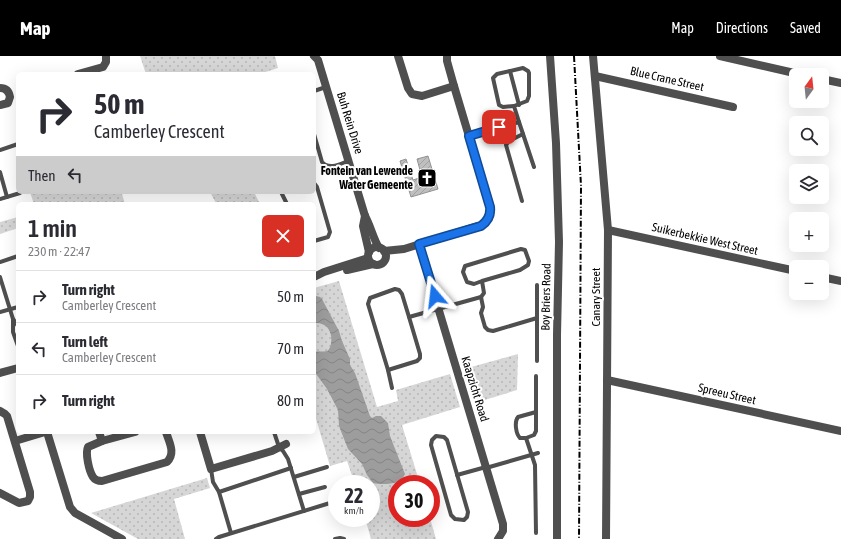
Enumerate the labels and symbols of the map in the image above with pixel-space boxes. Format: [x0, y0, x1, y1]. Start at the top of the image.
street label: Blue Crane Street [629, 64, 706, 94]
north arrow [789, 68, 829, 108]
street label: Buh Rein Drive [334, 90, 366, 156]
pin [482, 110, 516, 144]
place label: Fontein van Lewende Water Gemeente [321, 164, 414, 192]
church icon: Fontein van Lewende Water Gemeente [416, 167, 438, 189]
street label: Suikerbekkie West Street [651, 220, 760, 258]
street label: Boy Briers Road [538, 263, 554, 331]
street label: Canary Street [589, 267, 603, 326]
position arrow [414, 275, 456, 317]
street label: Kaapzicht Road [458, 355, 492, 423]
street label: Spreeu Street [697, 381, 758, 408]
speed limit sign: 30 [388, 475, 440, 527]

